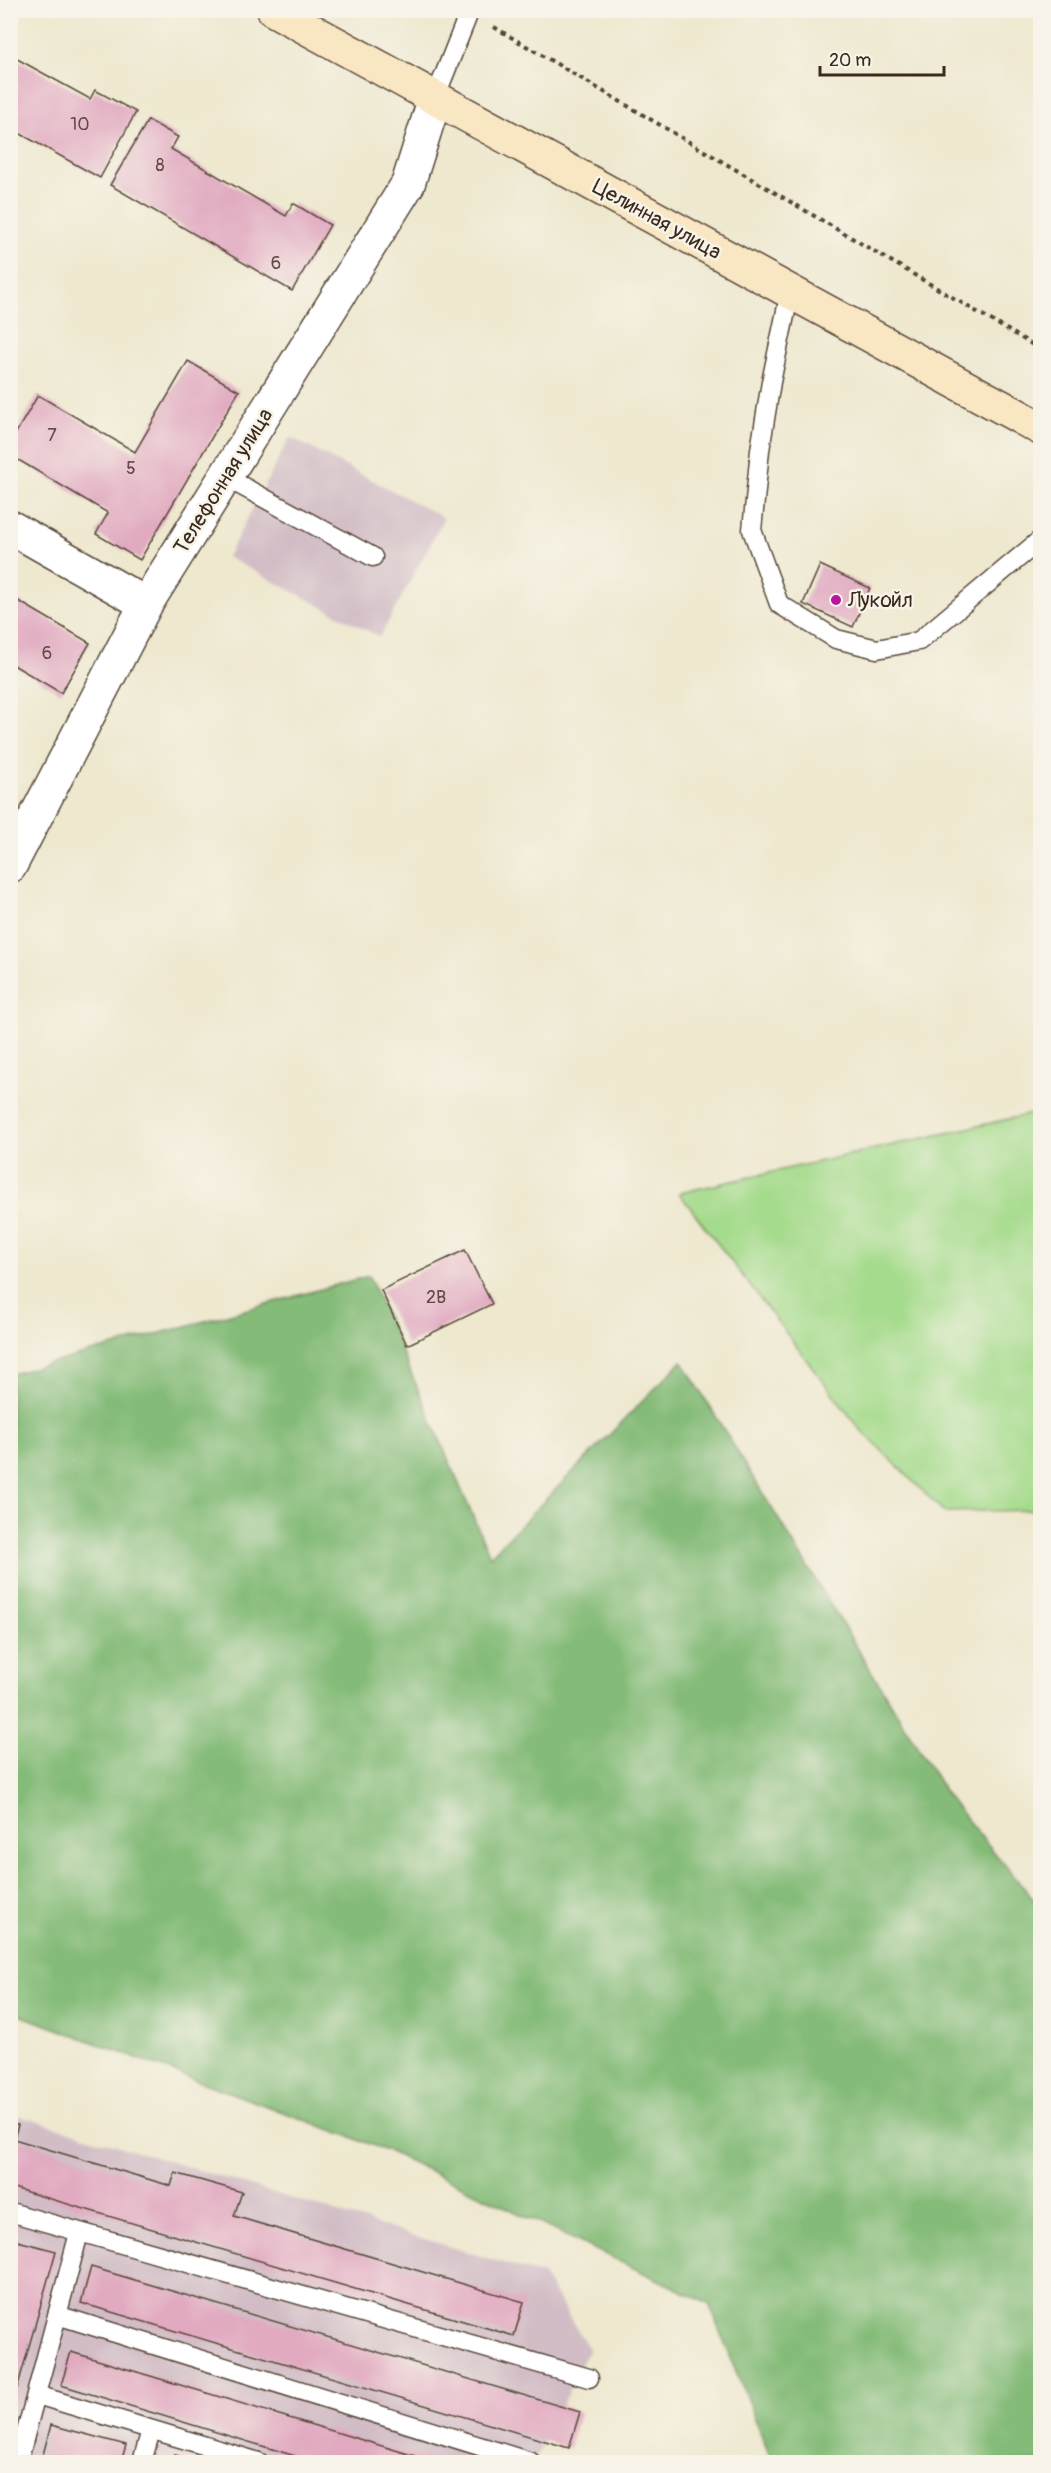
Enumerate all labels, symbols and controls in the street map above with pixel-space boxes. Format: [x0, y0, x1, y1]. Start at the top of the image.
scale bar [820, 39, 944, 77]
text: 20 m [829, 49, 871, 72]
house number: 10 [70, 113, 90, 136]
house number: 8 [155, 154, 165, 177]
street label: Целинная улица [588, 173, 726, 266]
house number: 6 [271, 252, 281, 275]
street label: Телефонная улица [168, 403, 279, 559]
house number: 7 [47, 424, 57, 447]
house number: 5 [126, 457, 136, 480]
place label: Лукойл [847, 587, 913, 614]
marker: Лукойл [829, 593, 843, 607]
house number: 6 [42, 642, 52, 665]
house number: 2В [426, 1286, 446, 1309]

